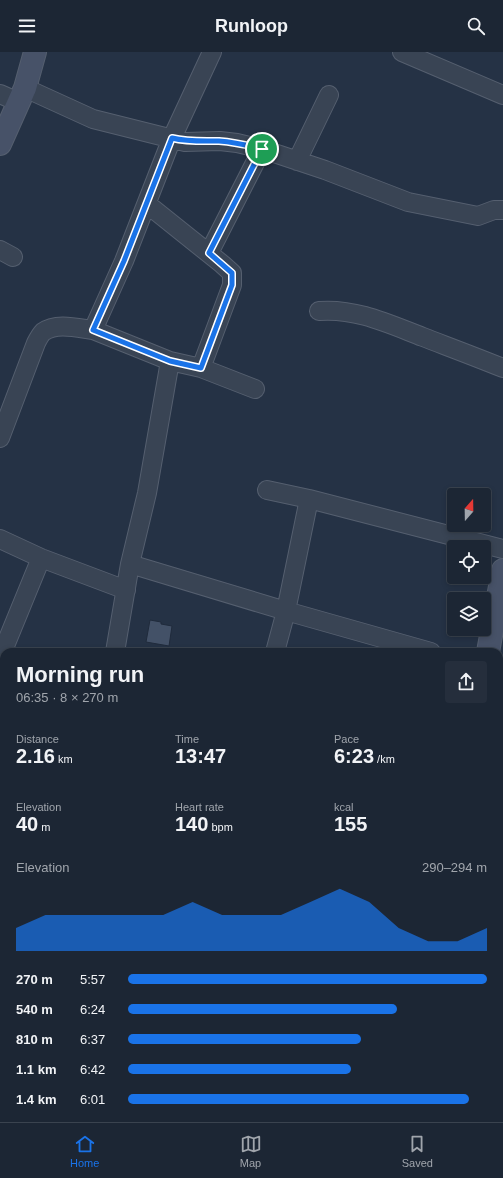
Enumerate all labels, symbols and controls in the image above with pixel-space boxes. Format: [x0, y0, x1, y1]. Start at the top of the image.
icon: menu [16, 15, 38, 37]
icon: search [465, 15, 487, 37]
text: Runloop [215, 16, 288, 36]
pin [245, 132, 279, 166]
icon: arrive [251, 138, 273, 160]
north arrow [447, 488, 491, 532]
map controls [447, 488, 491, 636]
button: locate [447, 540, 491, 584]
button: layers [447, 592, 491, 636]
button: share [445, 661, 487, 703]
text: Morning run [16, 662, 144, 687]
text: 06:35 · 8 × 270 m [16, 690, 118, 705]
text: Distance [16, 733, 59, 745]
text: Time [175, 733, 199, 745]
text: Pace [334, 733, 359, 745]
text: 2.16 [16, 745, 55, 767]
text: 13:47 [175, 745, 226, 767]
text: 6:23 [334, 745, 374, 767]
text: km [55, 753, 73, 765]
text: /km [374, 753, 395, 765]
text: Elevation [16, 801, 61, 813]
text: Heart rate [175, 801, 224, 813]
text: kcal [334, 801, 354, 813]
text: 40 [16, 813, 38, 835]
text: 140 [175, 813, 208, 835]
text: 155 [334, 813, 367, 835]
text: m [38, 821, 50, 833]
text: bpm [208, 821, 233, 833]
text: Elevation [16, 860, 69, 875]
text: 290–294 m [422, 860, 487, 875]
text: 270 m [16, 972, 53, 987]
text: 5:57 [80, 972, 105, 987]
text: 540 m [16, 1002, 53, 1017]
text: 6:24 [80, 1002, 105, 1017]
text: 810 m [16, 1032, 53, 1047]
text: 6:37 [80, 1032, 105, 1047]
text: 1.1 km [16, 1062, 56, 1077]
text: 6:42 [80, 1062, 105, 1077]
text: 1.4 km [16, 1092, 56, 1107]
text: 6:01 [80, 1092, 105, 1107]
tab: Home [70, 1133, 99, 1169]
tab: Map [240, 1133, 262, 1169]
tab: Saved [402, 1133, 433, 1169]

